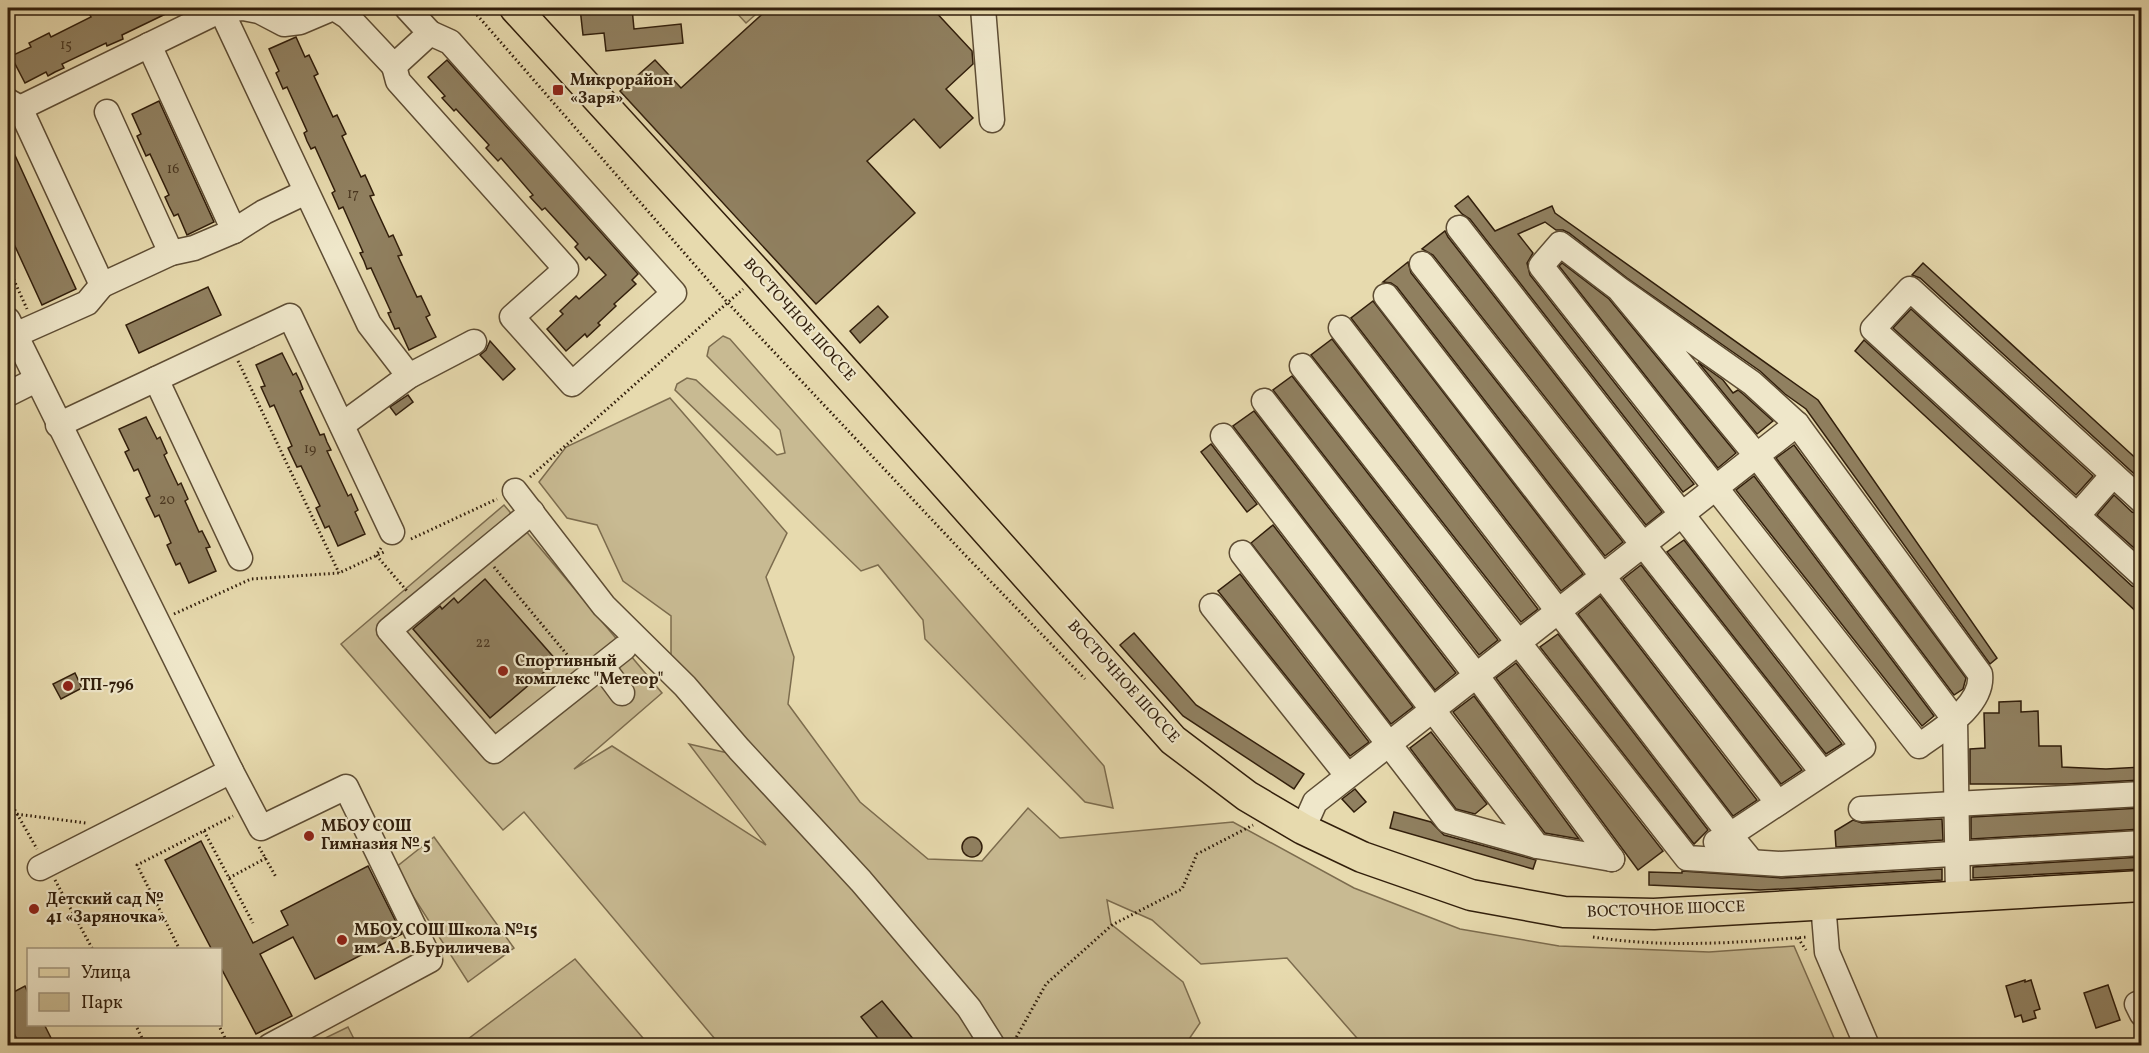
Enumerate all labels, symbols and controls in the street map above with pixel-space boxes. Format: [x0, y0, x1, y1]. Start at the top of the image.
house number: 15 [60, 36, 72, 55]
place label: Микрорайон «Заря» [570, 70, 673, 110]
marker: Микрорайон «Заря» [551, 83, 565, 97]
house number: 16 [167, 160, 179, 179]
house number: 17 [347, 185, 359, 204]
street label: ВОСТОЧНОЕ ШОССЕ [738, 254, 860, 386]
house number: 19 [304, 440, 316, 459]
house number: 20 [159, 491, 175, 510]
street label: ВОСТОЧНОЕ ШОССЕ [1062, 616, 1184, 748]
house number: 22 [475, 634, 491, 653]
place label: Спортивный комплекс "Метеор" [515, 651, 663, 691]
marker: Спортивный комплекс "Метеор" [496, 664, 510, 678]
place label: ТП-796 [80, 675, 134, 697]
marker: ТП-796 [61, 679, 75, 693]
place label: МБОУ СОШ Гимназия № 5 [321, 816, 431, 856]
marker: МБОУ СОШ Гимназия № 5 [302, 829, 316, 843]
place label: Детский сад № 41 «Заряночка» [46, 889, 166, 929]
street label: ВОСТОЧНОЕ ШОССЕ [1586, 896, 1746, 924]
marker: Детский сад № 41 «Заряночка» [27, 902, 41, 916]
place label: МБОУ СОШ Школа №15 им. А.В.Буриличева [354, 920, 538, 960]
marker: МБОУ СОШ Школа №15 им. А.В.Буриличева [335, 933, 349, 947]
legend [27, 948, 222, 1026]
text: Улица [81, 961, 131, 986]
text: Парк [81, 991, 123, 1016]

